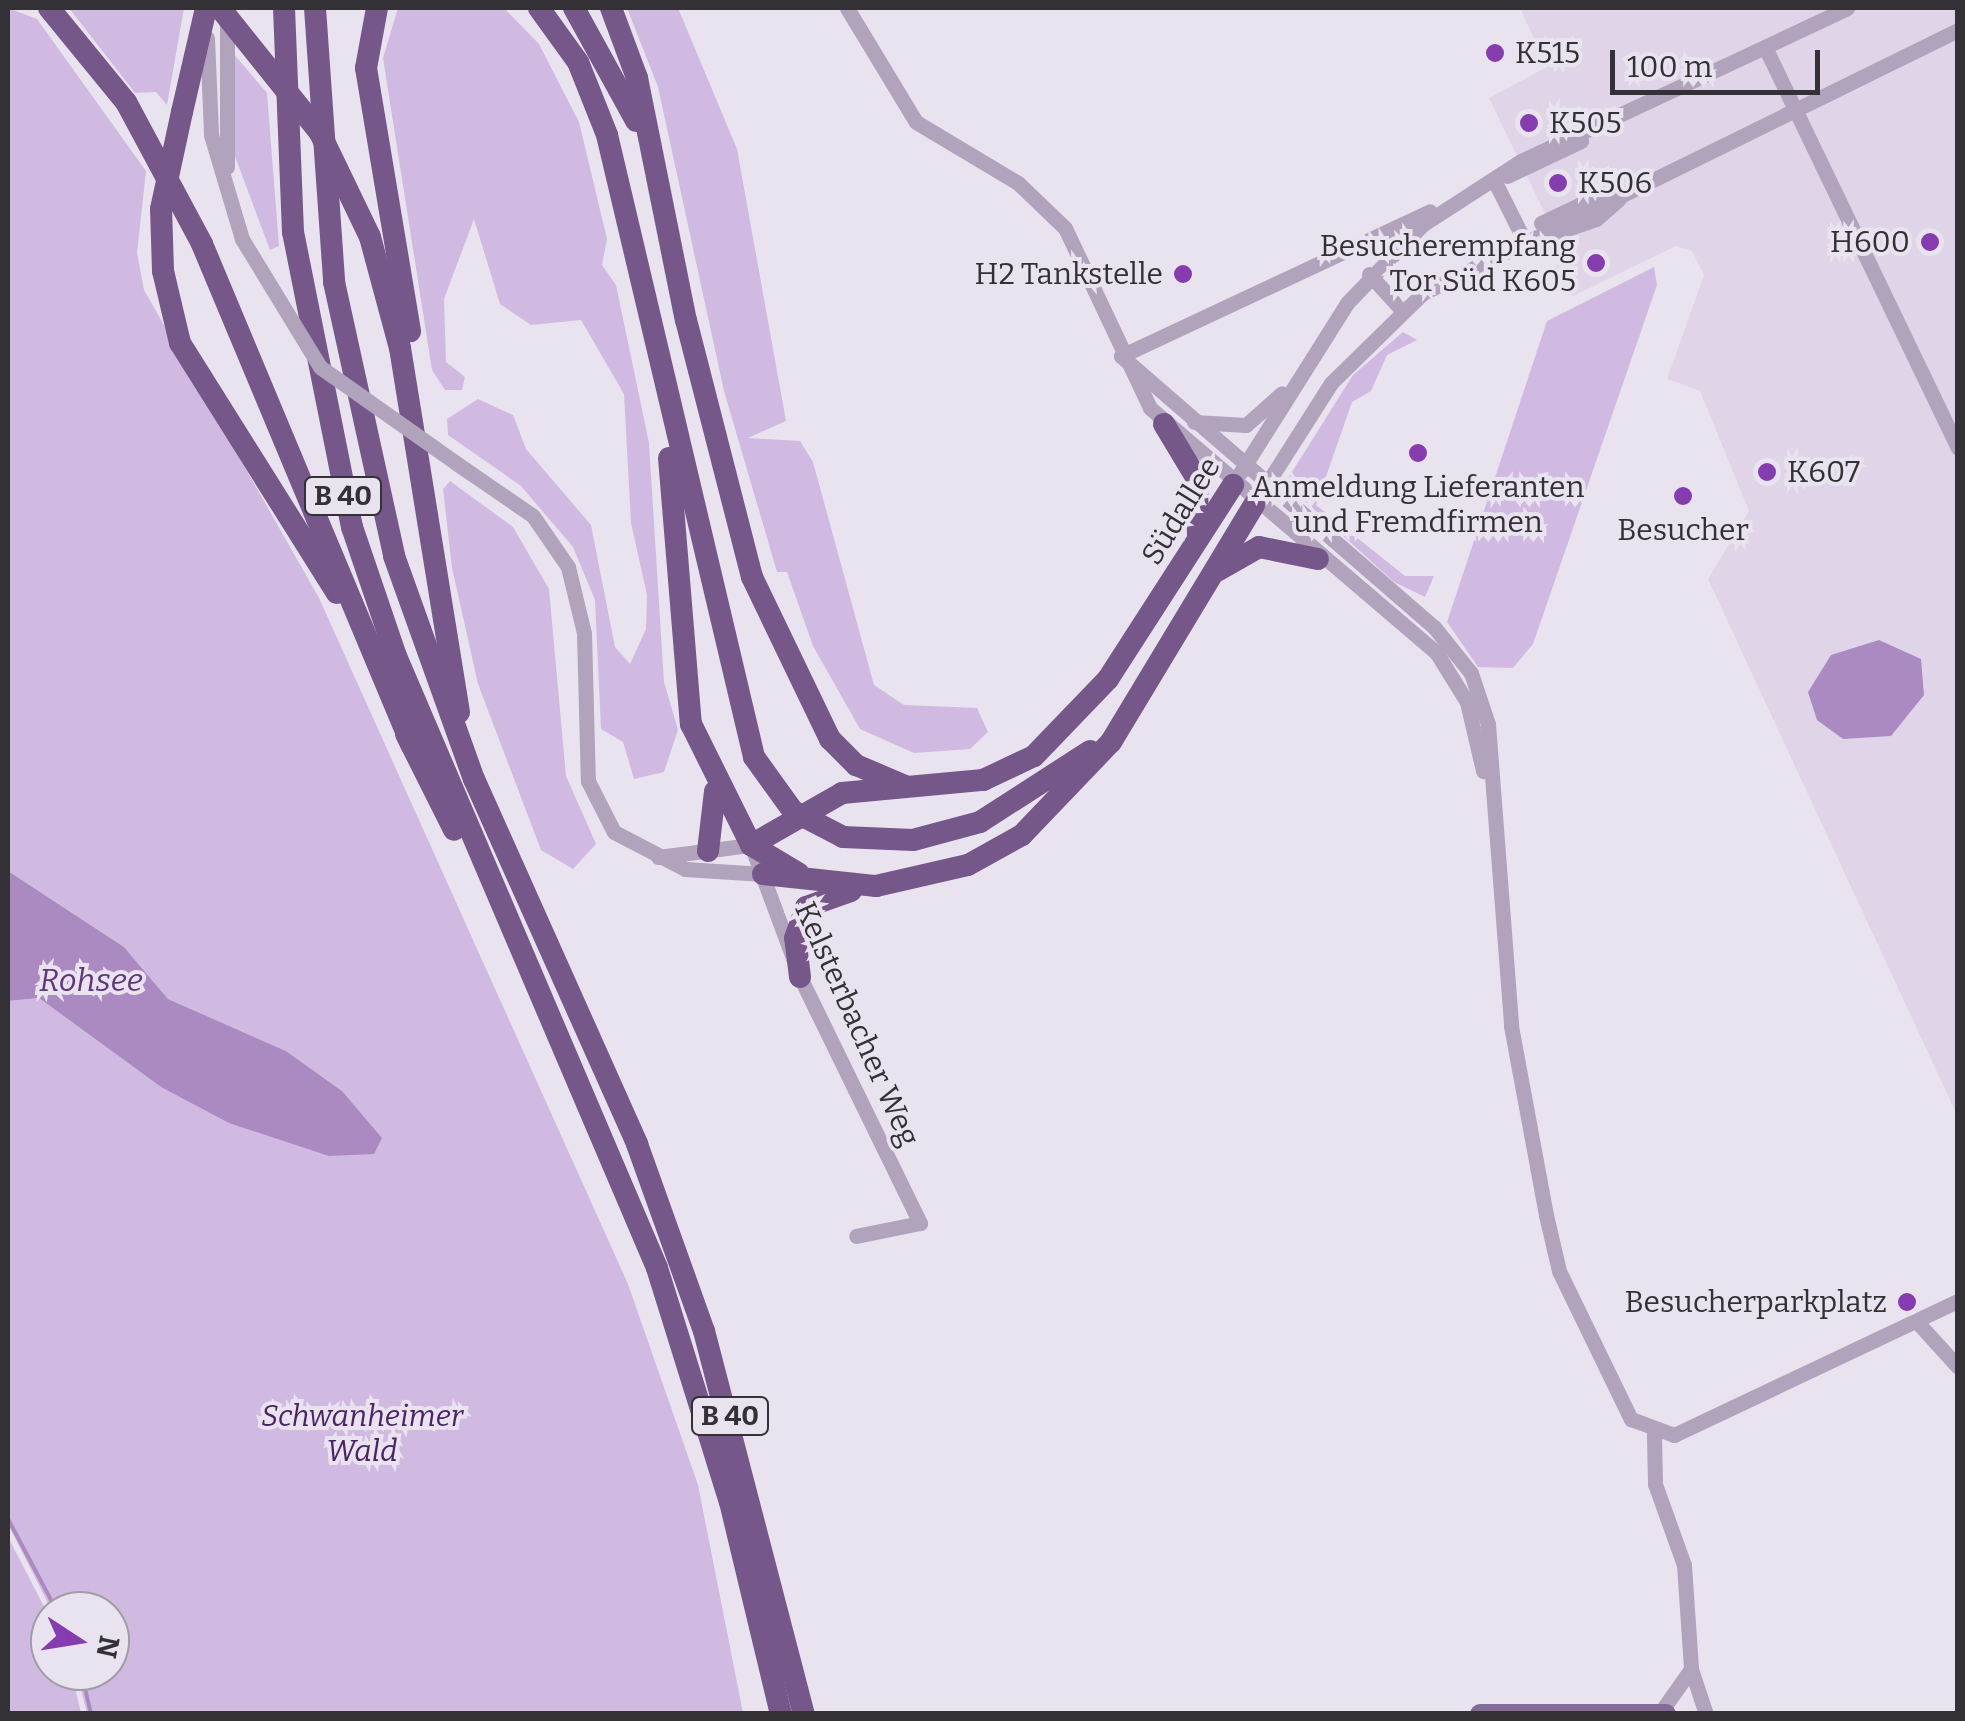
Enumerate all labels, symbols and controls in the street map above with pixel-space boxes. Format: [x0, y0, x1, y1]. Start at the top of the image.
scale bar [1615, 30, 1825, 92]
place label: K515 [1515, 35, 1580, 71]
marker: K515 [1484, 42, 1506, 64]
text: 100 m [1627, 49, 1712, 85]
place label: K505 [1549, 105, 1622, 141]
marker: K505 [1518, 112, 1540, 134]
place label: K506 [1578, 165, 1652, 201]
marker: K506 [1547, 172, 1569, 194]
place label: H600 [1830, 224, 1910, 260]
place label: Besucherempfang Tor Süd K605 [1320, 228, 1576, 298]
marker: H600 [1919, 231, 1941, 253]
marker: Besucherempfang Tor Süd K605 [1585, 252, 1607, 274]
place label: H2 Tankstelle [975, 256, 1163, 292]
marker: H2 Tankstelle [1172, 263, 1194, 285]
marker: Anmeldung Lieferanten und Fremdfirmen [1407, 442, 1429, 464]
street label: Südallee [1134, 451, 1228, 571]
place label: K607 [1787, 454, 1860, 490]
marker: K607 [1756, 461, 1778, 483]
place label: Anmeldung Lieferanten und Fremdfirmen [1251, 469, 1585, 540]
road number: B 40 [303, 473, 383, 519]
marker: Besucher [1672, 485, 1694, 507]
place label: Besucher [1617, 512, 1749, 548]
street label: Kelsterbacher Weg [787, 896, 927, 1152]
water label: Rohsee [39, 961, 143, 999]
place label: Besucherparkplatz [1625, 1284, 1887, 1320]
marker: Besucherparkplatz [1896, 1291, 1918, 1313]
road number: B 40 [690, 1393, 770, 1439]
park label: Schwanheimer Wald [261, 1398, 463, 1468]
north arrow [30, 1591, 130, 1691]
text: N [89, 1633, 126, 1661]

